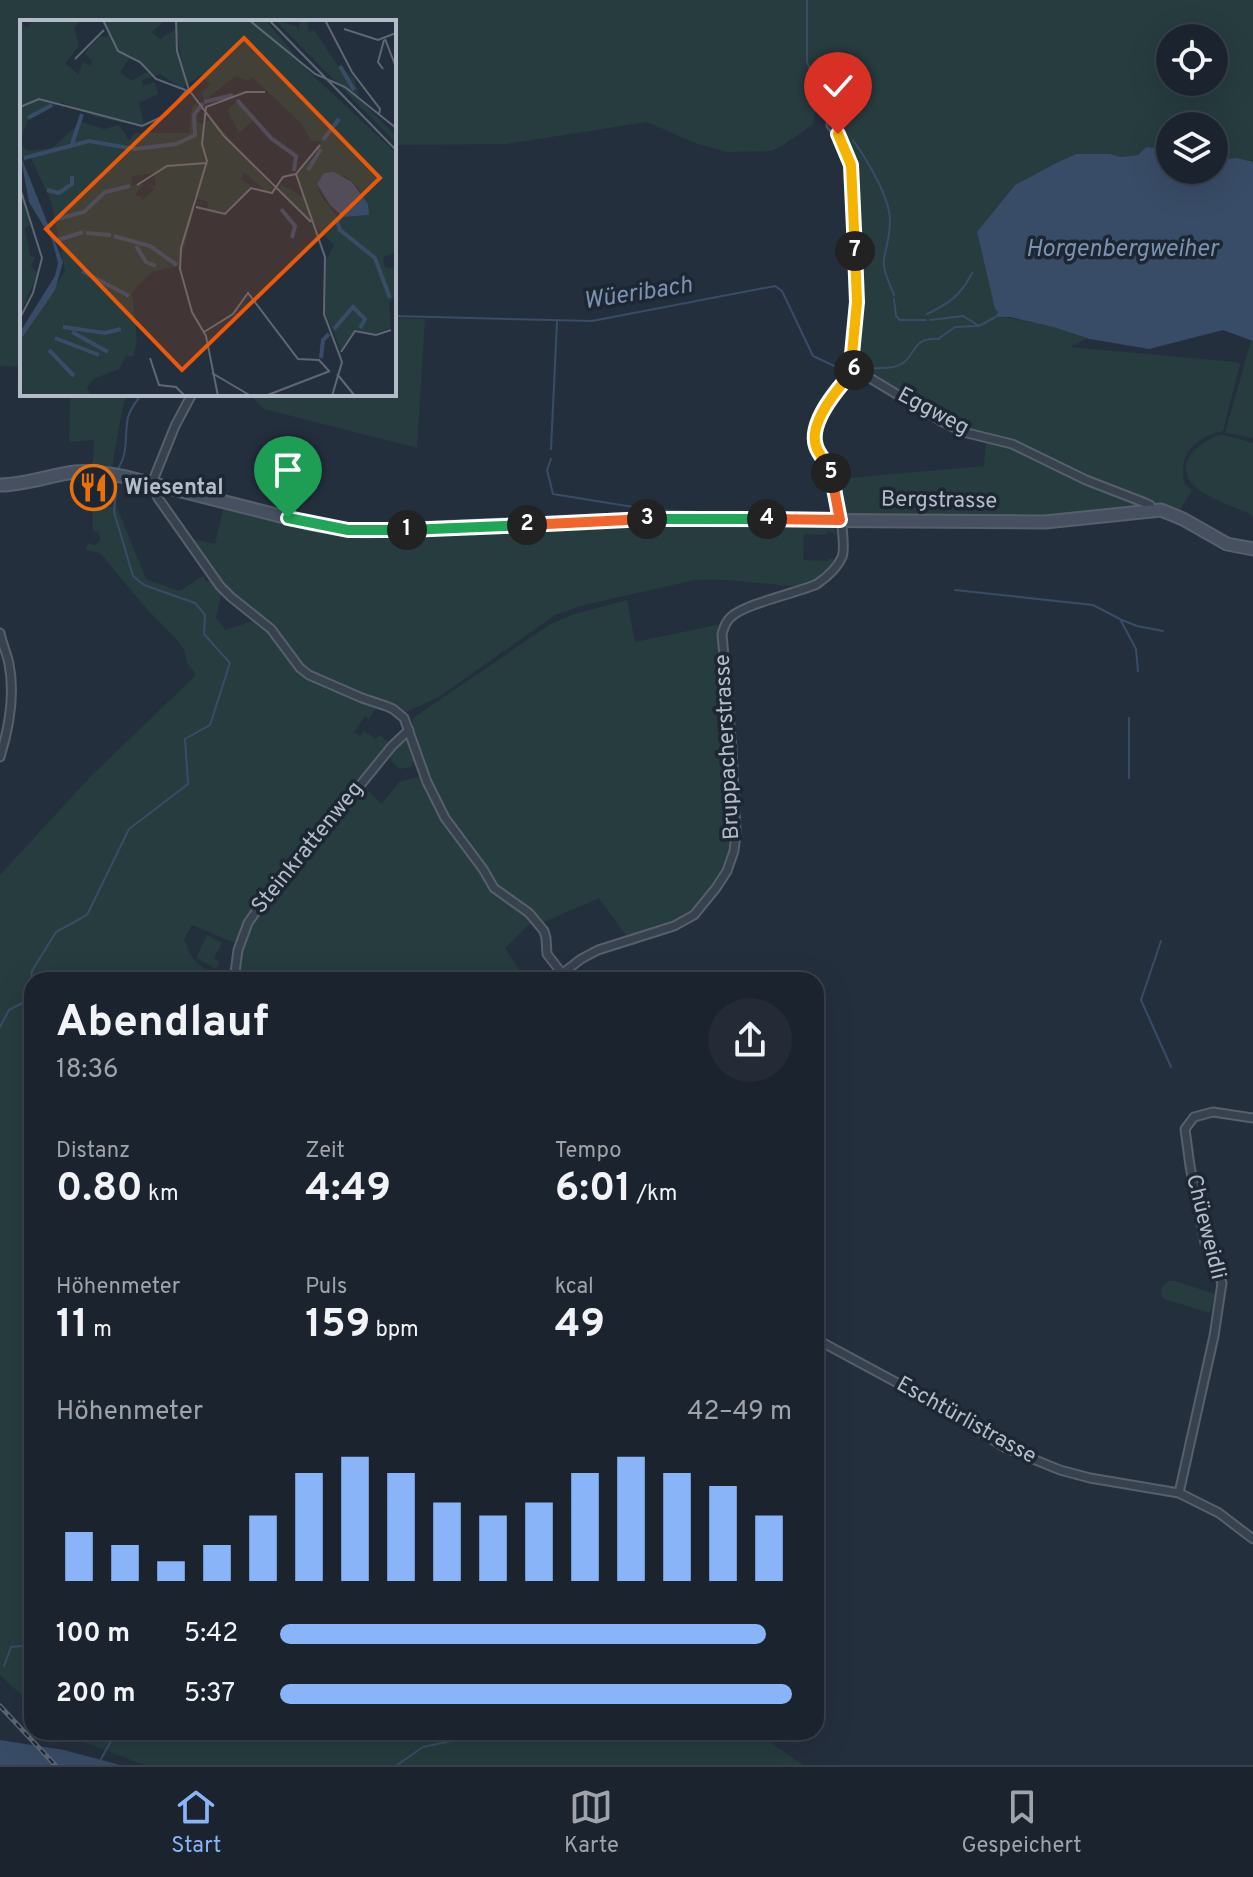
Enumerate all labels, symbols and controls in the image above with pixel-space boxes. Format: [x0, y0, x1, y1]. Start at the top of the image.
inset map [20, 20, 396, 396]
map controls [1156, 24, 1228, 184]
button: locate [1156, 24, 1228, 96]
pin [804, 52, 872, 134]
icon: check [816, 64, 860, 108]
button: layers [1156, 112, 1228, 184]
pin: 7 [835, 231, 875, 271]
water label: Horgenbergweiher [1026, 235, 1220, 265]
text: 7 [849, 237, 861, 264]
water label: Wüeribach [582, 271, 694, 317]
pin: 6 [834, 350, 874, 390]
text: 6 [847, 356, 861, 383]
street label: Eggweg [893, 382, 973, 442]
pin [254, 436, 322, 518]
icon: arrive [266, 448, 310, 492]
pin: 5 [811, 453, 851, 493]
text: 5 [824, 459, 838, 486]
restaurant icon: Wiesental [69, 464, 117, 512]
place label: Wiesental [124, 475, 224, 502]
street label: Bergstrasse [880, 486, 998, 516]
pin: 3 [627, 499, 667, 539]
pin: 4 [747, 499, 787, 539]
pin: 2 [507, 505, 547, 545]
text: 3 [640, 505, 654, 532]
text: 4 [760, 505, 774, 532]
pin: 1 [387, 510, 427, 550]
text: 2 [520, 511, 534, 538]
text: 1 [403, 516, 411, 543]
street label: Bruppacherstrasse [710, 653, 746, 841]
street label: Steinkrattenweg [246, 776, 370, 920]
text: Abendlauf [56, 996, 269, 1052]
button: share [708, 998, 792, 1082]
text: 18:36 [56, 1054, 119, 1087]
text: Distanz [56, 1138, 130, 1165]
text: Zeit [305, 1138, 345, 1165]
text: Tempo [555, 1138, 622, 1165]
text: 0.80 [56, 1165, 143, 1215]
text: 4:49 [305, 1165, 391, 1215]
text: 6:01 [555, 1165, 631, 1215]
street label: Chüeweidli [1179, 1172, 1231, 1282]
text: km [143, 1181, 179, 1208]
text: /km [631, 1181, 677, 1208]
text: Höhenmeter [56, 1274, 180, 1301]
text: Puls [305, 1274, 347, 1301]
text: kcal [555, 1274, 594, 1301]
text: 11 [56, 1301, 88, 1351]
text: 159 [305, 1301, 370, 1351]
text: 49 [555, 1301, 605, 1351]
text: m [88, 1317, 112, 1344]
text: bpm [370, 1317, 419, 1344]
street label: Eschtürlistrasse [891, 1371, 1041, 1471]
text: Höhenmeter [56, 1396, 203, 1429]
text: 42–49 m [687, 1396, 792, 1429]
text: 100 m [56, 1618, 130, 1651]
text: 5:42 [184, 1618, 238, 1651]
text: 200 m [56, 1678, 135, 1711]
text: 5:37 [184, 1678, 235, 1711]
tab: Start [171, 1785, 221, 1860]
tab: Karte [564, 1785, 619, 1860]
tab: Gespeichert [961, 1785, 1082, 1860]

